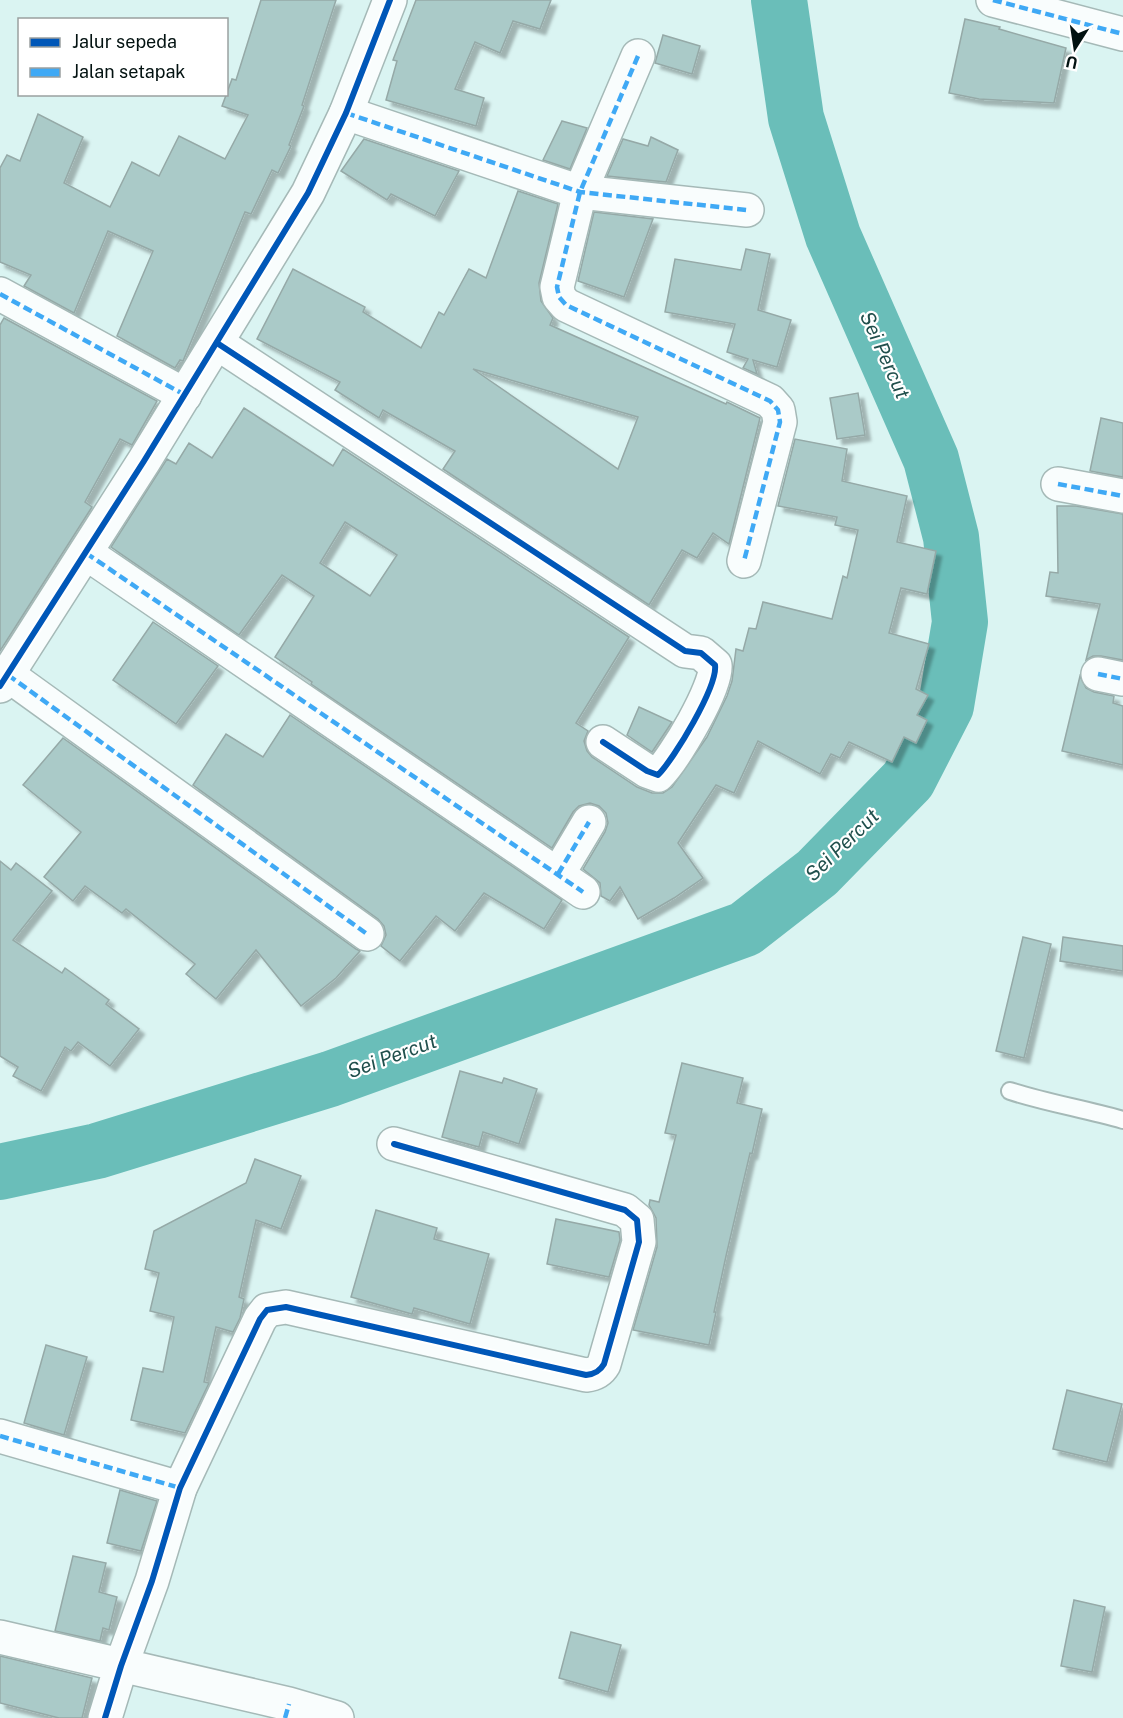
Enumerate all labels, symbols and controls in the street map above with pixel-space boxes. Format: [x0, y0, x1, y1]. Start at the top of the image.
legend [18, 18, 228, 96]
north arrow [1045, 18, 1105, 78]
text: Jalur sepeda [72, 31, 177, 52]
text: U [1064, 52, 1080, 73]
text: Jalan setapak [72, 61, 185, 82]
water label: Sei Percut [855, 307, 915, 403]
water label: Sei Percut [800, 804, 884, 886]
water label: Sei Percut [344, 1029, 440, 1083]

